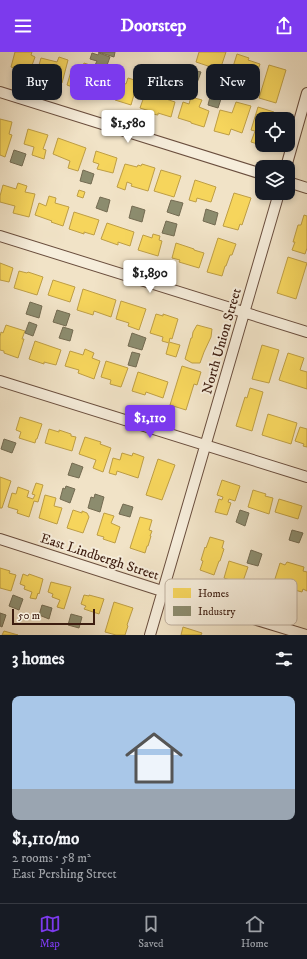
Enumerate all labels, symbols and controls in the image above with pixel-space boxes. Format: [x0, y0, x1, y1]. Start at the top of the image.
icon: menu [12, 15, 34, 37]
text: Doorstep [121, 15, 186, 37]
icon: share [273, 15, 295, 37]
chip: Buy [12, 64, 62, 100]
chip: Rent [70, 64, 125, 100]
chip: Filters [133, 64, 198, 100]
chip: New [206, 64, 260, 100]
pin: $1,580 [95, 110, 161, 144]
map controls [255, 112, 295, 200]
button: locate [255, 112, 295, 152]
text: $1,580 [110, 115, 146, 131]
button: layers [255, 160, 295, 200]
pin: $1,890 [117, 260, 183, 294]
text: $1,890 [132, 265, 168, 281]
street label: North Union Street [198, 286, 246, 396]
pin: $1,110 [117, 405, 183, 439]
text: $1,110 [134, 410, 166, 426]
street label: East Lindbergh Street [38, 529, 162, 585]
legend [165, 579, 297, 625]
text: Homes [198, 587, 229, 601]
text: Industry [198, 605, 236, 619]
scale bar [12, 607, 95, 626]
text: 50 m [18, 609, 40, 623]
text: 3 homes [12, 648, 65, 670]
icon: filters [273, 648, 295, 670]
icon: home [118, 722, 190, 794]
text: $1,110/mo [12, 828, 79, 850]
text: 2 rooms · 58 m² [12, 850, 91, 866]
text: East Pershing Street [12, 866, 117, 882]
tab: Map [39, 913, 61, 951]
tab: Saved [138, 913, 164, 951]
tab: Home [241, 913, 268, 951]

